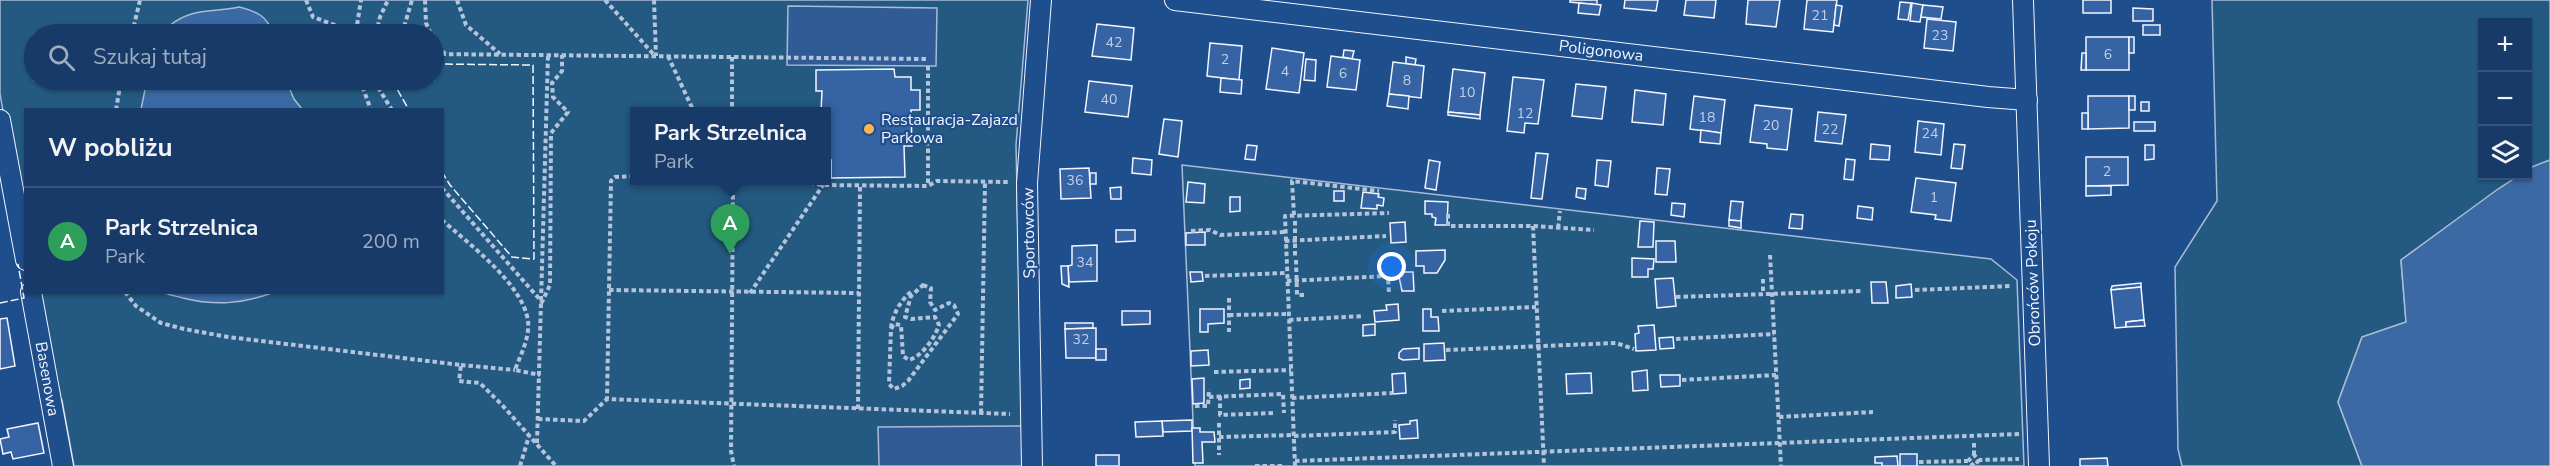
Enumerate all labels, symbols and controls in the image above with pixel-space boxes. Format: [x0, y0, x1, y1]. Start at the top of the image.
house number: 21 [1812, 6, 1828, 25]
map controls [2478, 18, 2532, 180]
button: + [2478, 18, 2532, 72]
search box [24, 24, 444, 90]
house number: 23 [1932, 26, 1948, 45]
house number: 42 [1106, 33, 1122, 52]
street label: Poligonowa [1557, 35, 1645, 67]
icon: search [45, 41, 78, 74]
text: Szukaj tutaj [93, 42, 207, 72]
house number: 6 [2104, 45, 2112, 64]
house number: 2 [1221, 50, 1229, 69]
house number: 4 [1281, 62, 1289, 81]
house number: 6 [1339, 64, 1347, 83]
house number: 8 [1403, 71, 1411, 90]
button: − [2478, 72, 2532, 126]
house number: 10 [1459, 83, 1475, 102]
house number: 40 [1101, 90, 1117, 109]
house number: 12 [1517, 104, 1533, 123]
popup [630, 107, 831, 185]
house number: 18 [1699, 108, 1715, 127]
place label: Restauracja-Zajazd Parkowa [881, 109, 1018, 149]
house number: 20 [1763, 116, 1779, 135]
text: Park Strzelnica [654, 118, 807, 148]
house number: 22 [1822, 120, 1838, 139]
marker: Restauracja-Zajazd Parkowa [862, 122, 876, 136]
house number: 24 [1922, 124, 1938, 143]
button: layers [2478, 126, 2532, 180]
text: W pobliżu [48, 130, 172, 165]
text: Park [654, 148, 694, 175]
house number: 2 [2103, 162, 2111, 181]
house number: 36 [1067, 171, 1083, 190]
street label: Sportowców [1017, 187, 1041, 279]
house number: 1 [1930, 188, 1938, 207]
pin: A [710, 204, 750, 254]
text: Park Strzelnica [105, 213, 258, 243]
street label: Obrońców Pokoju [2020, 219, 2046, 347]
text: A [60, 228, 75, 255]
text: 200 m [362, 228, 420, 255]
text: Park [105, 243, 145, 270]
your location [1377, 252, 1406, 281]
house number: 34 [1077, 253, 1093, 272]
house number: 32 [1073, 330, 1089, 349]
street label: Basenowa [30, 340, 64, 418]

